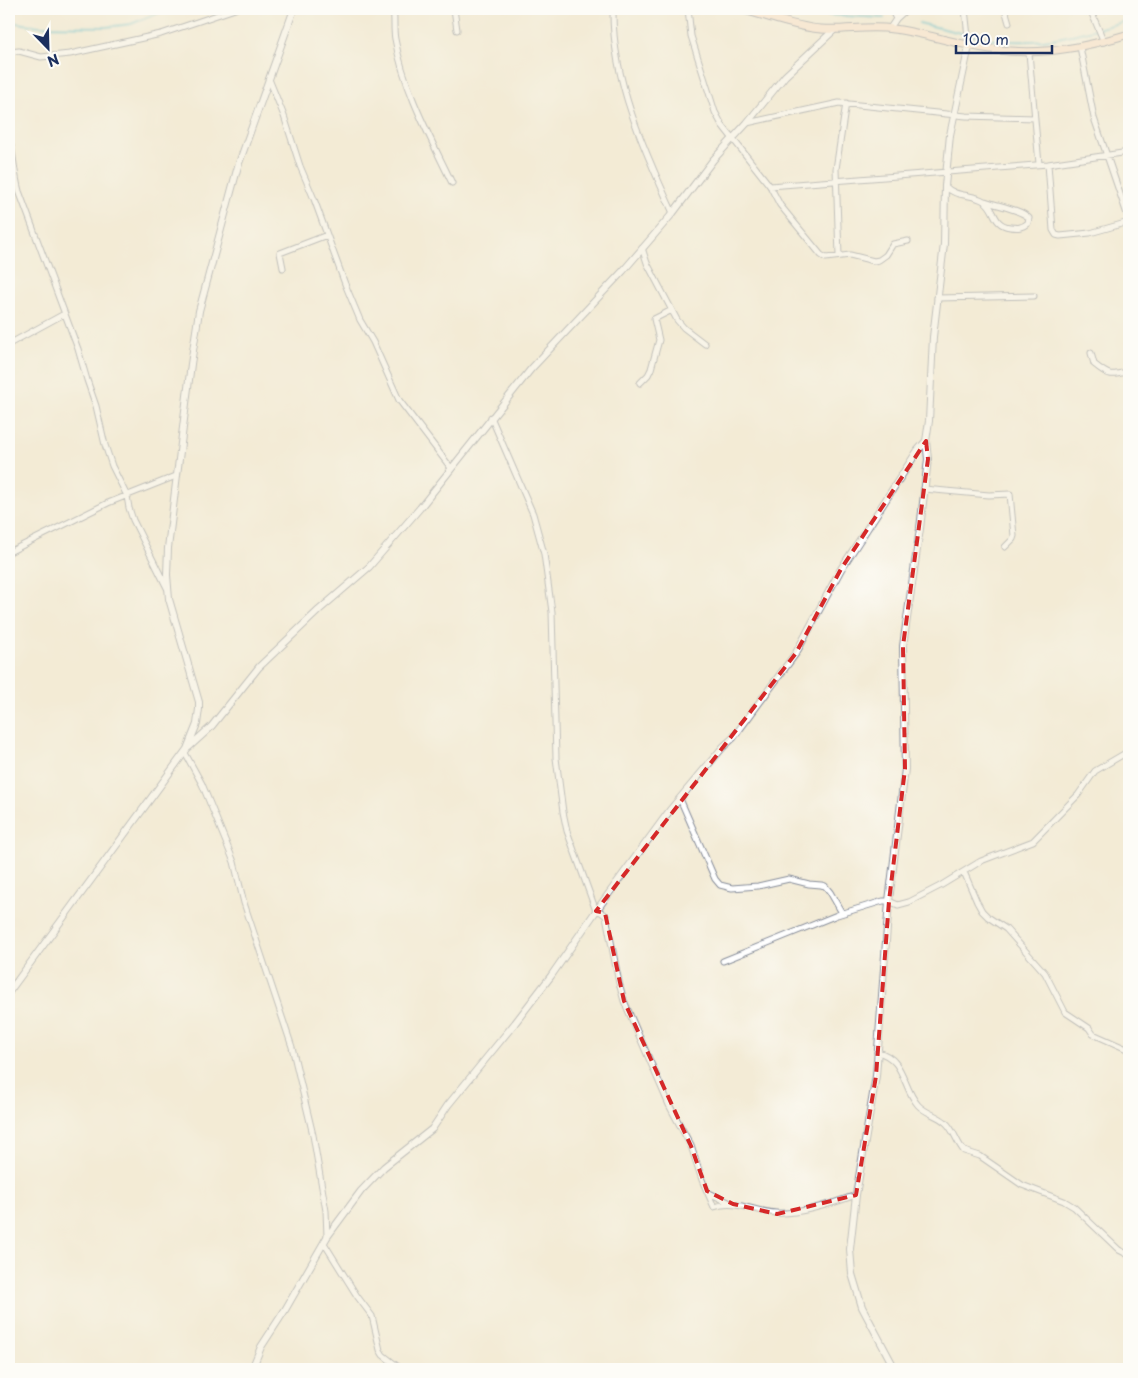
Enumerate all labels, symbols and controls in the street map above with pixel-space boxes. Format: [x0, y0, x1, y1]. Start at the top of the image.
north arrow [22, 22, 72, 72]
scale bar [956, 22, 1052, 54]
text: 100 m [963, 27, 1009, 50]
text: N [44, 49, 62, 72]

